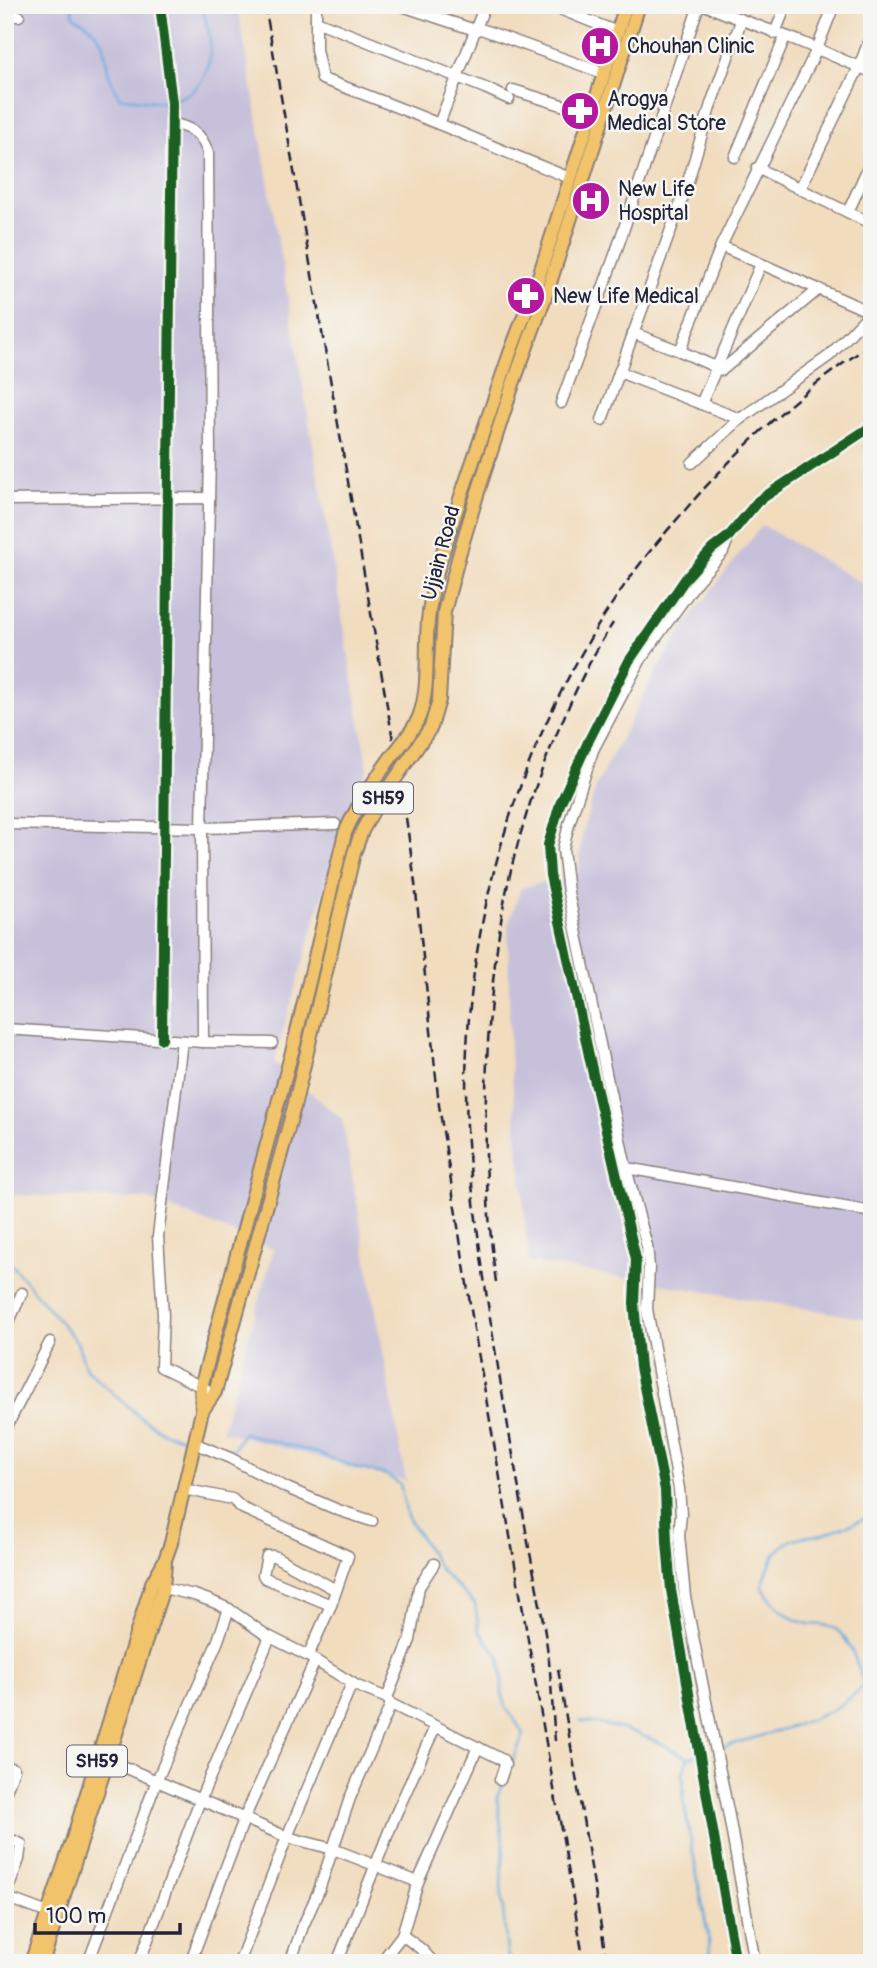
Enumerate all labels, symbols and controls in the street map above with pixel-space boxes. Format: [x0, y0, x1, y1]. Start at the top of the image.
hospital icon: Chouhan Clinic [579, 25, 621, 67]
place label: Chouhan Clinic [627, 33, 755, 60]
place label: Arogya Medical Store [607, 86, 727, 137]
pharmacy icon: Arogya Medical Store [559, 90, 601, 132]
place label: New Life Hospital [618, 176, 695, 227]
hospital icon: New Life Hospital [570, 180, 612, 222]
pharmacy icon: New Life Medical [505, 275, 547, 317]
place label: New Life Medical [553, 283, 699, 310]
street label: Ujjain Road [415, 503, 467, 603]
road number: SH59 [353, 782, 413, 814]
road number: SH59 [67, 1746, 127, 1777]
scale bar [35, 1891, 180, 1935]
text: 100 m [46, 1903, 106, 1930]

